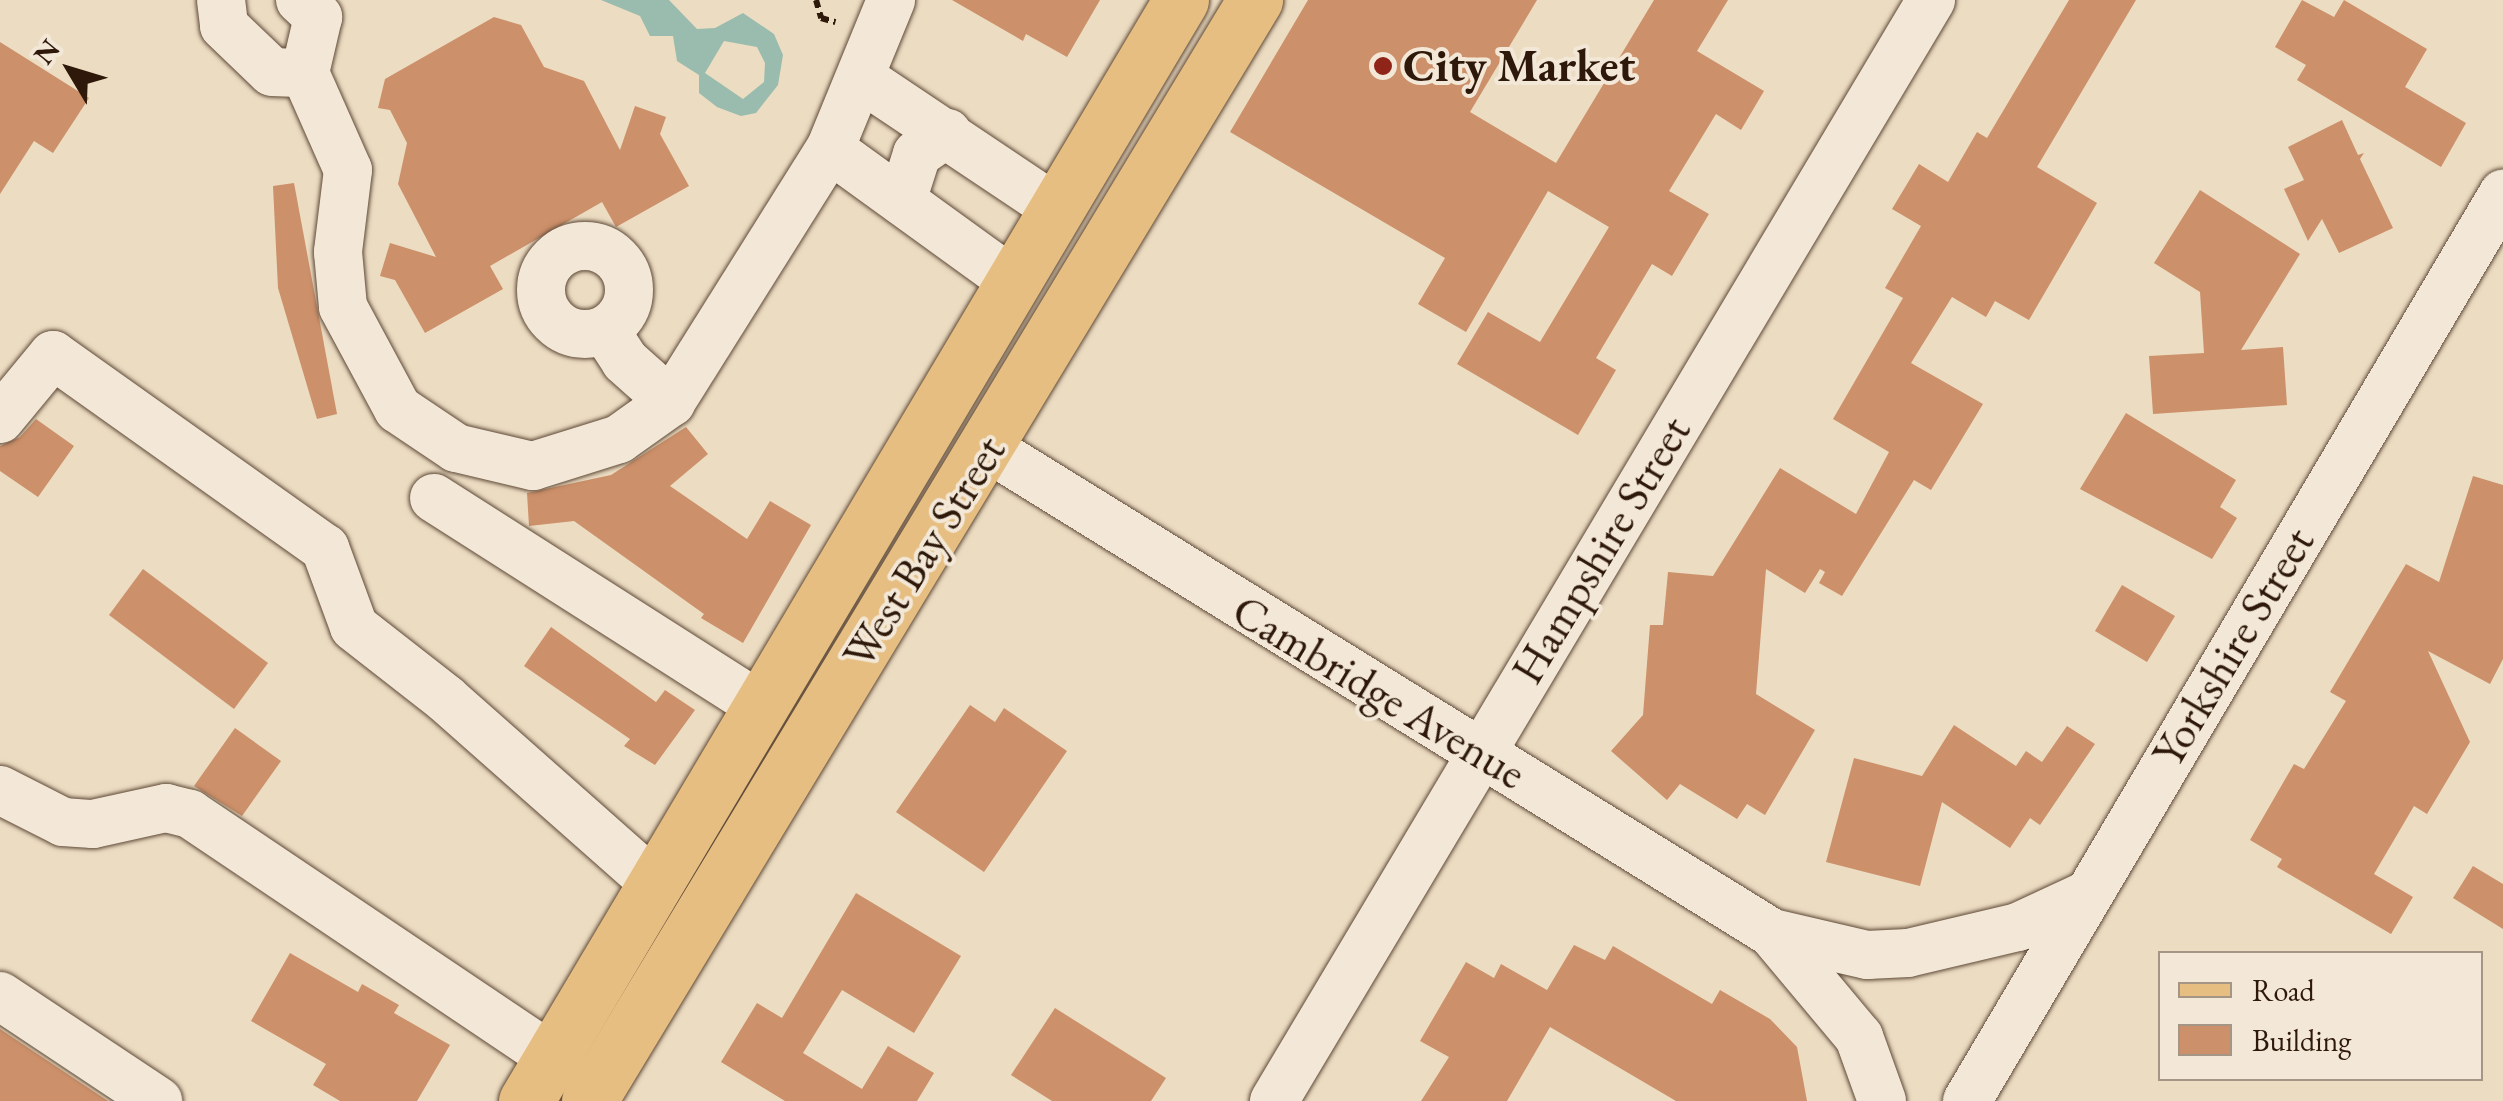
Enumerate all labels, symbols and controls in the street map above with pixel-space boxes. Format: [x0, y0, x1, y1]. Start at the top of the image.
north arrow [20, 20, 120, 120]
text: N [25, 32, 68, 72]
place label: City Market [1403, 39, 1635, 93]
marker: City Market [1372, 55, 1394, 77]
street label: Hampshire Street [1500, 407, 1702, 693]
street label: West Bay Street [831, 426, 1017, 678]
street label: Yorkshire Street [2141, 518, 2325, 776]
street label: Cambridge Avenue [1223, 583, 1535, 801]
legend [2158, 951, 2483, 1081]
text: Road [2252, 971, 2315, 1010]
text: Building [2252, 1021, 2351, 1060]

